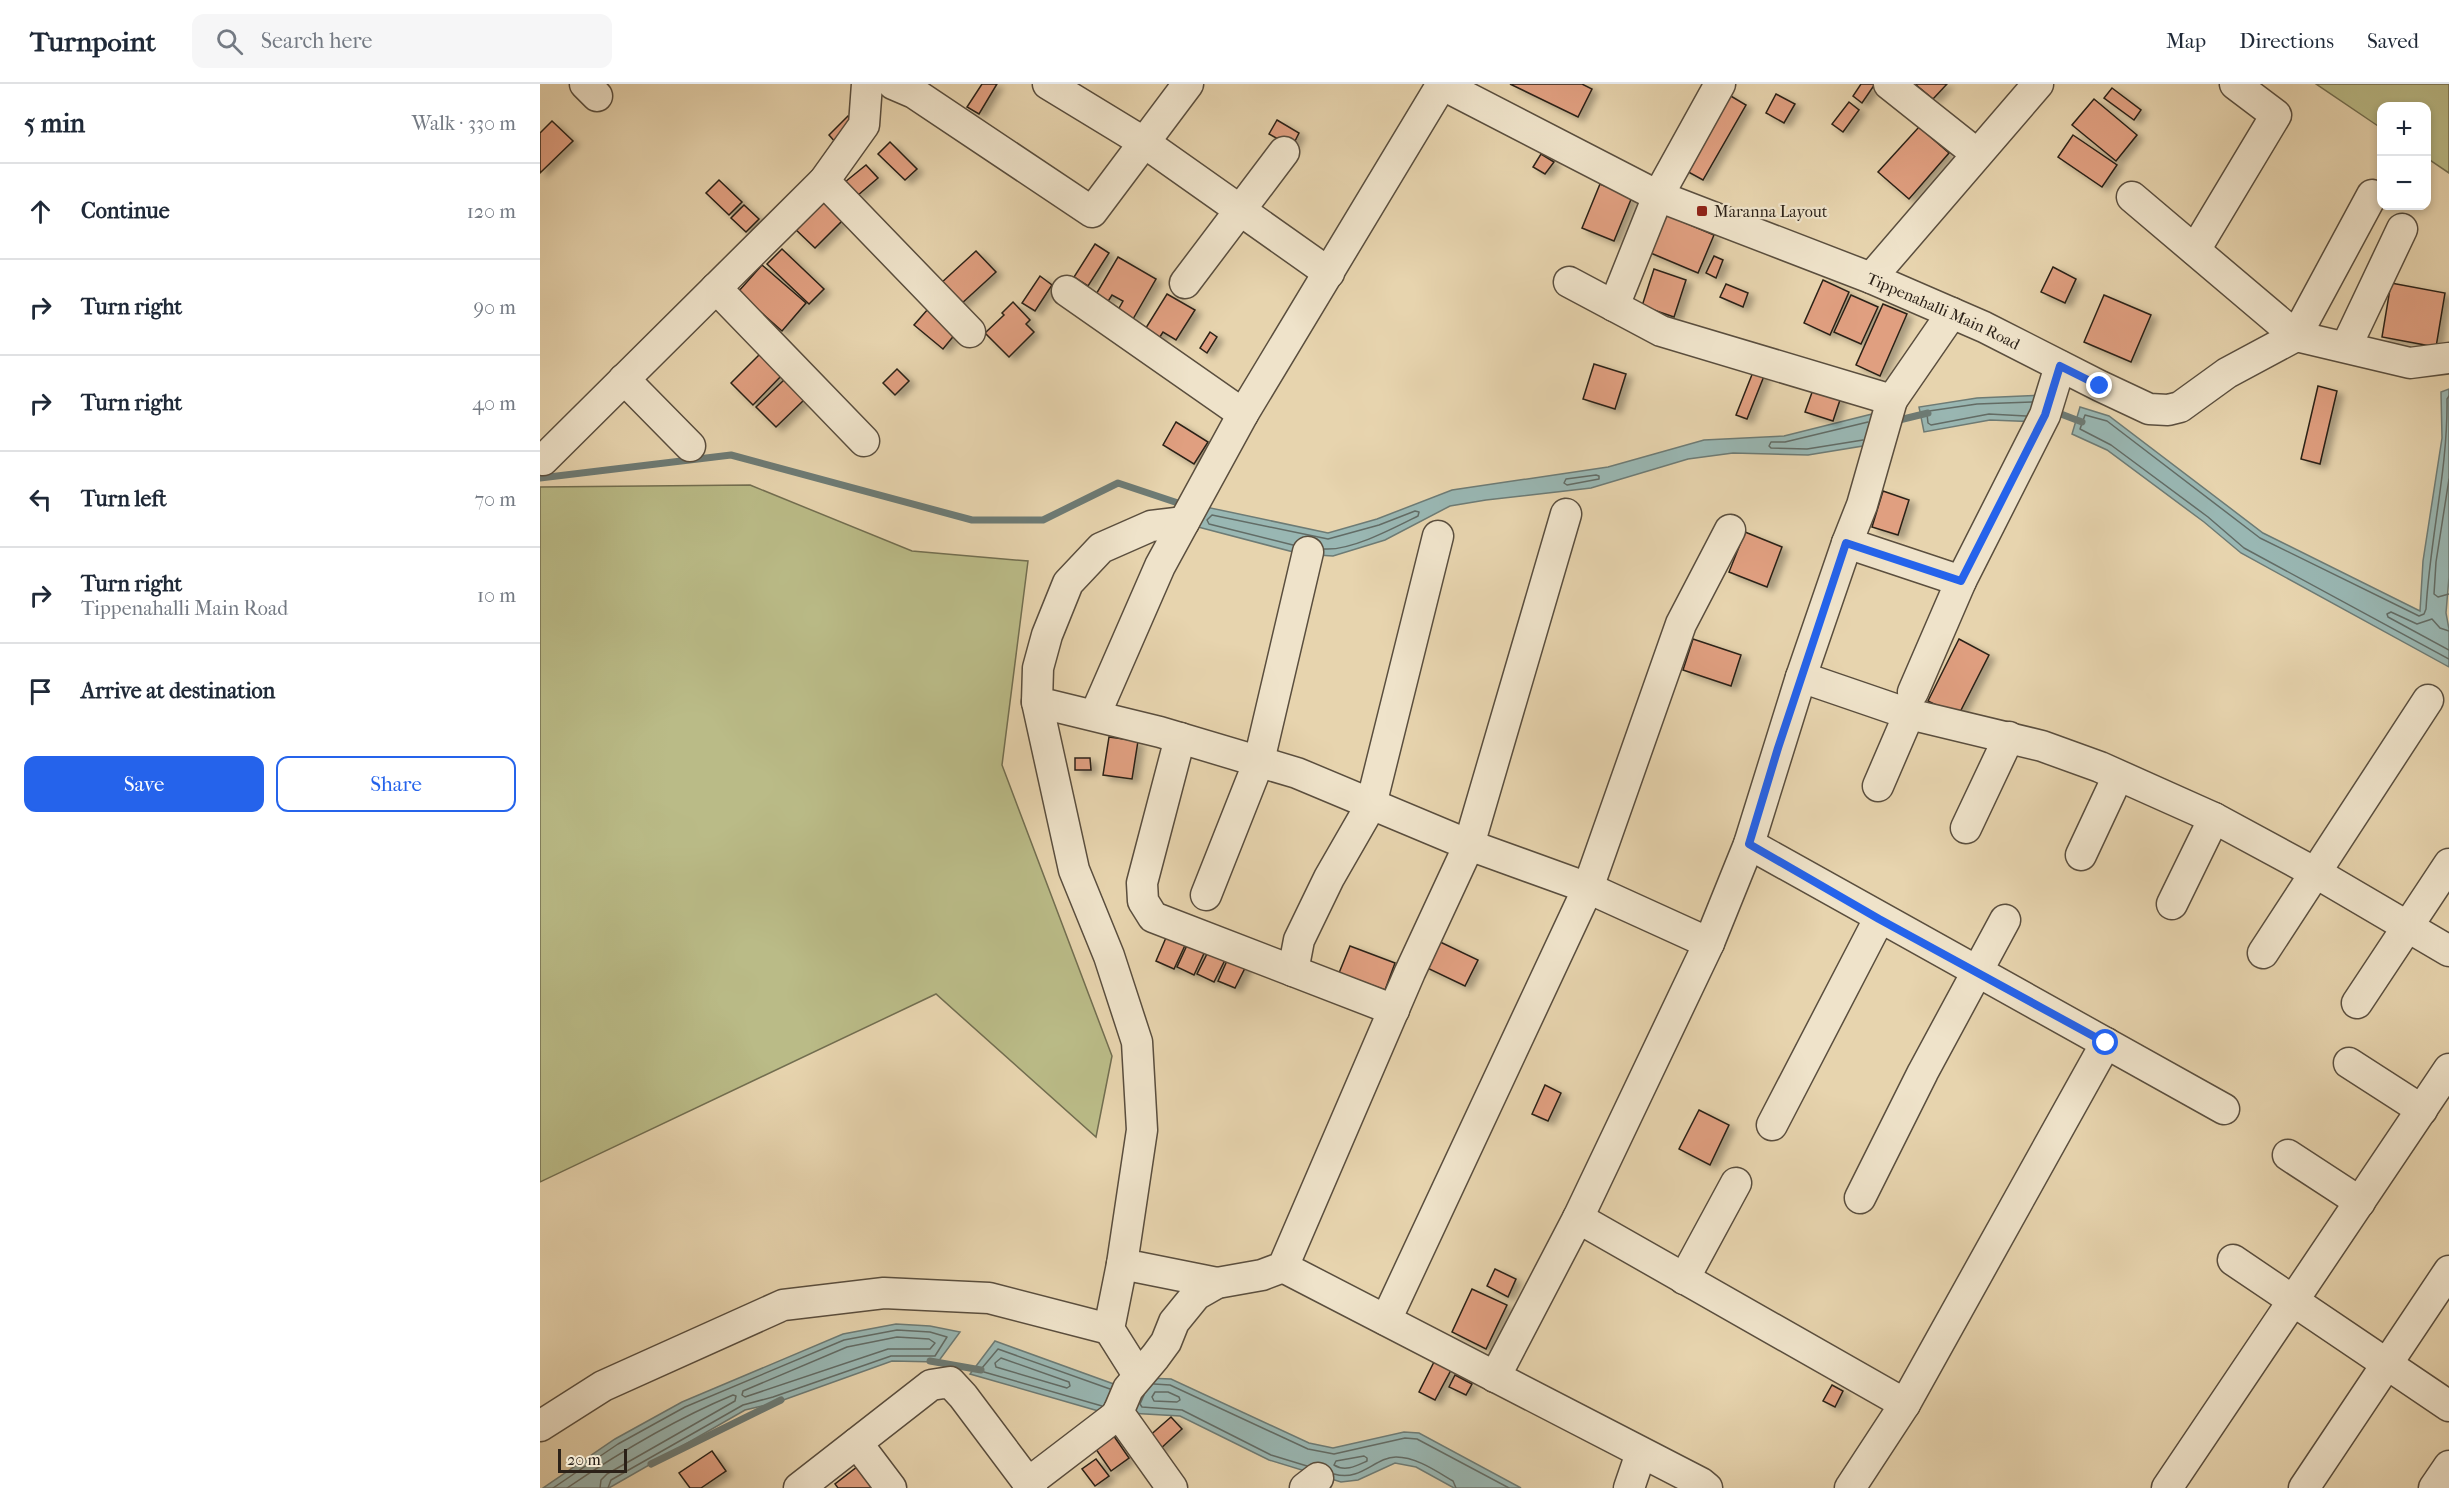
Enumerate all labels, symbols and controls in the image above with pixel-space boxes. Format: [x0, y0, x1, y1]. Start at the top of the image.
search box [192, 14, 612, 68]
text: Turnpoint [30, 25, 156, 58]
icon: search [213, 25, 246, 58]
text: Search here [261, 28, 372, 54]
text: Map [2166, 29, 2206, 53]
text: Directions [2239, 29, 2334, 53]
text: Saved [2367, 29, 2419, 53]
map controls [2377, 102, 2431, 210]
button: + [2377, 102, 2431, 156]
text: 5 min [24, 108, 85, 139]
text: Walk · 330 m [412, 112, 516, 135]
button: − [2377, 156, 2431, 210]
icon: ahead [24, 195, 57, 228]
text: Continue [81, 198, 170, 224]
text: 120 m [467, 200, 516, 223]
place label: Maranna Layout [1714, 202, 1828, 221]
marker: Maranna Layout [1695, 204, 1709, 218]
street label: Tippenahalli Main Road [1864, 268, 2023, 354]
icon: right [24, 291, 57, 324]
text: Turn right [81, 294, 182, 320]
text: 90 m [474, 296, 516, 319]
route end [2086, 372, 2112, 398]
icon: right [24, 387, 57, 420]
text: Turn right [81, 390, 182, 416]
text: 40 m [472, 392, 516, 415]
icon: left [24, 483, 57, 516]
text: Turn left [81, 486, 167, 512]
text: 70 m [474, 488, 516, 511]
text: Turn right [81, 571, 182, 597]
icon: right [24, 579, 57, 612]
text: 10 m [477, 584, 516, 607]
text: Tippenahalli Main Road [81, 597, 288, 620]
icon: arrive [24, 675, 57, 708]
text: Arrive at destination [81, 678, 275, 704]
button: Save [24, 756, 264, 812]
button: Share [276, 756, 516, 812]
route start [2092, 1029, 2118, 1055]
scale bar [558, 1446, 627, 1474]
text: 20 m [567, 1450, 601, 1469]

